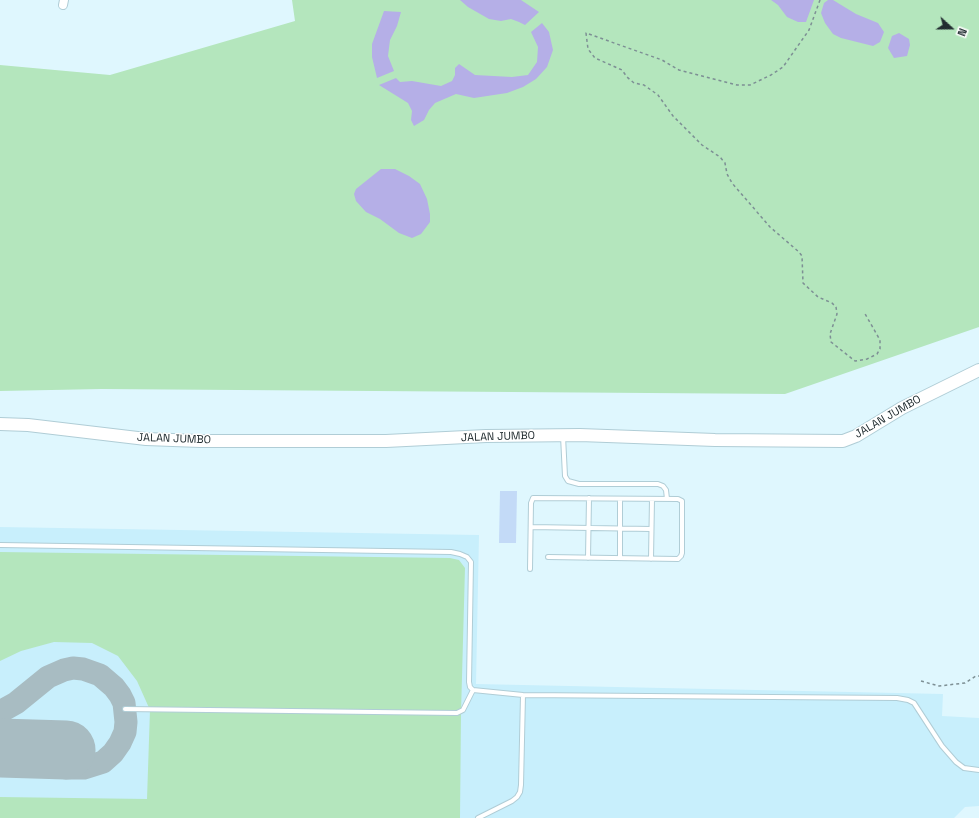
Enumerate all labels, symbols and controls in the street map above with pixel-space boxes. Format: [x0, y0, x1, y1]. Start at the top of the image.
north arrow [931, 8, 971, 48]
text: N [954, 26, 970, 38]
street label: JALAN JUMBO [853, 393, 923, 441]
street label: JALAN JUMBO [461, 429, 535, 445]
street label: JALAN JUMBO [137, 431, 211, 447]

